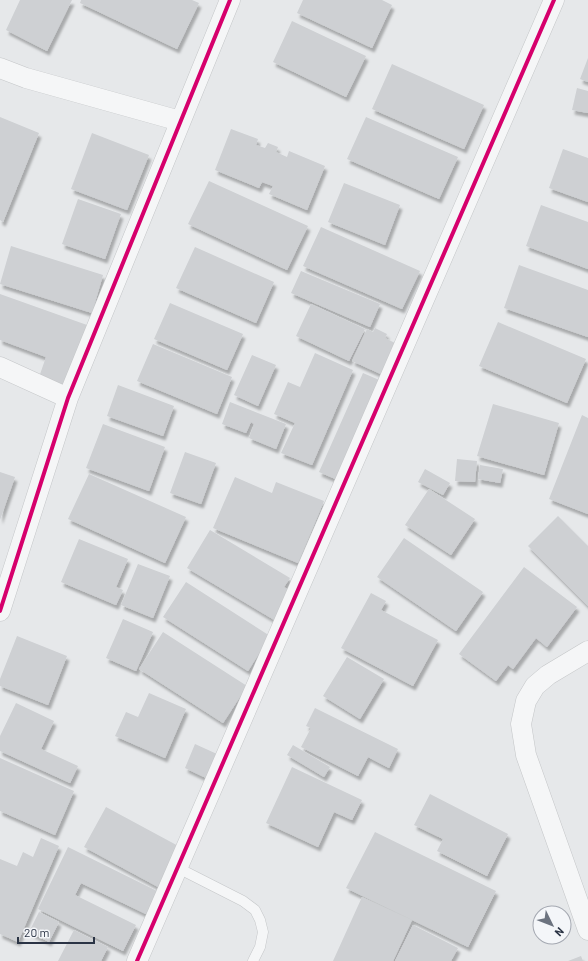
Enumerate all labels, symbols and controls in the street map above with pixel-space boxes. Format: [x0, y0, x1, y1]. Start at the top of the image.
north arrow [532, 905, 572, 945]
scale bar [18, 919, 94, 945]
text: 20 m [24, 925, 50, 939]
text: N [552, 925, 567, 939]

